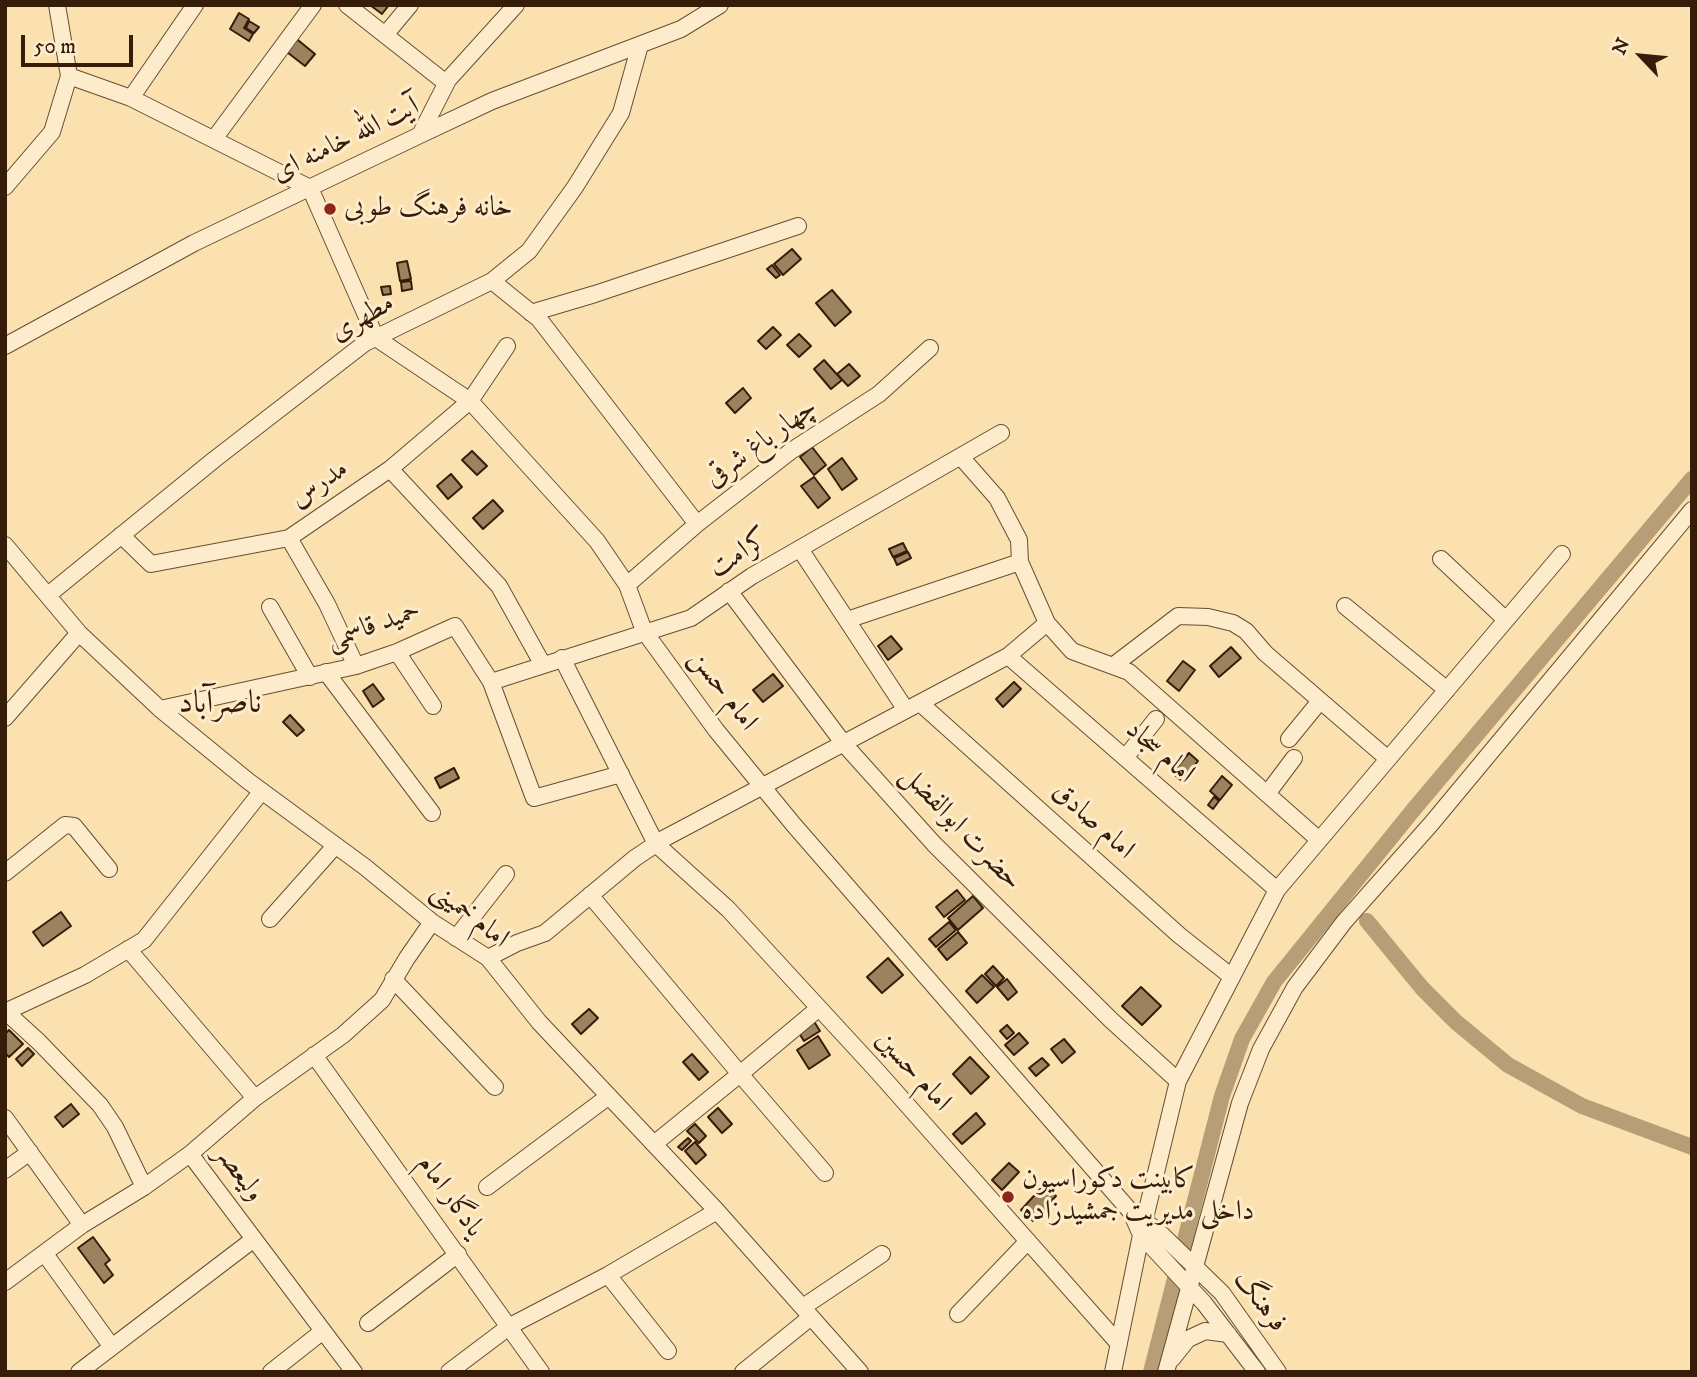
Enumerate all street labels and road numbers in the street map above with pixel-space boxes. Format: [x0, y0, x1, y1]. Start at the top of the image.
street label: آیت الله خامنه ای [267, 91, 425, 191]
street label: مطهری [325, 287, 401, 351]
street label: چهار باغ شرقی [699, 392, 825, 496]
street label: مدرس [284, 453, 356, 517]
street label: کرامت [703, 523, 777, 587]
street label: حمید قاسمی [323, 595, 425, 659]
street label: امام حسن [680, 644, 764, 738]
street label: امام سجاد [1118, 714, 1200, 792]
street label: حضرت ابوالفضل [892, 759, 1028, 899]
street label: امام صادق [1044, 776, 1140, 868]
street label: امام خمینی [423, 875, 515, 957]
street label: امام حسین [867, 1025, 957, 1119]
street label: ولیعصر [206, 1139, 270, 1209]
street label: یادگار امام [408, 1149, 490, 1245]
street label: فرهنگ [1225, 1264, 1293, 1340]

